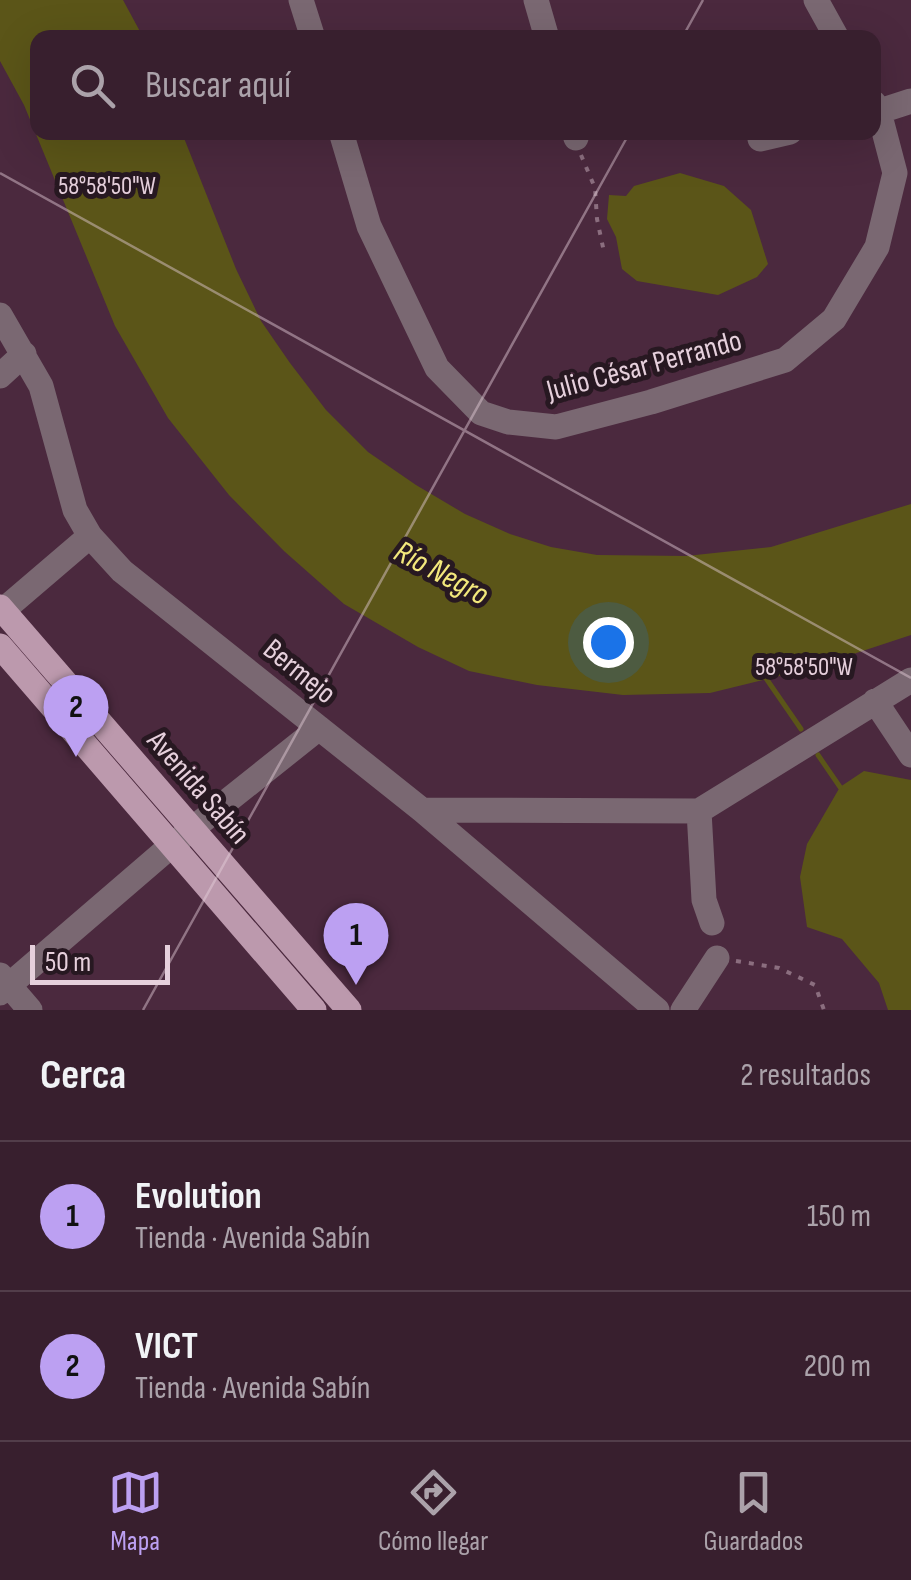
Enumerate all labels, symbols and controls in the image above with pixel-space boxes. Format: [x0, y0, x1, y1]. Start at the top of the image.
search box [30, 30, 881, 140]
icon: search [65, 58, 120, 113]
text: Buscar aquí [145, 63, 291, 108]
text: 58°58'50"W [58, 171, 156, 202]
street label: Julio César Perrando [542, 323, 746, 410]
water label: Río Negro [387, 532, 495, 614]
your location [583, 617, 634, 668]
street label: Bermejo [256, 632, 343, 712]
text: 58°58'50"W [755, 652, 853, 683]
pin: 2 [44, 674, 108, 757]
street label: Avenida Sabín [139, 723, 257, 852]
pin: 1 [324, 902, 388, 985]
scale bar [30, 940, 170, 984]
text: 50 m [45, 946, 91, 979]
text: Cerca [40, 1050, 126, 1101]
text: 2 resultados [740, 1056, 871, 1095]
text: Evolution [135, 1174, 262, 1219]
text: 1 [66, 1197, 79, 1236]
text: 150 m [807, 1197, 871, 1236]
text: Tienda · Avenida Sabín [135, 1219, 370, 1258]
text: VICT [135, 1324, 198, 1369]
text: 2 [65, 1347, 80, 1386]
text: 200 m [804, 1347, 871, 1386]
text: Tienda · Avenida Sabín [135, 1369, 370, 1408]
tab: Mapa [108, 1465, 163, 1558]
tab: Cómo llegar [378, 1465, 488, 1558]
tab: Guardados [703, 1465, 803, 1558]

